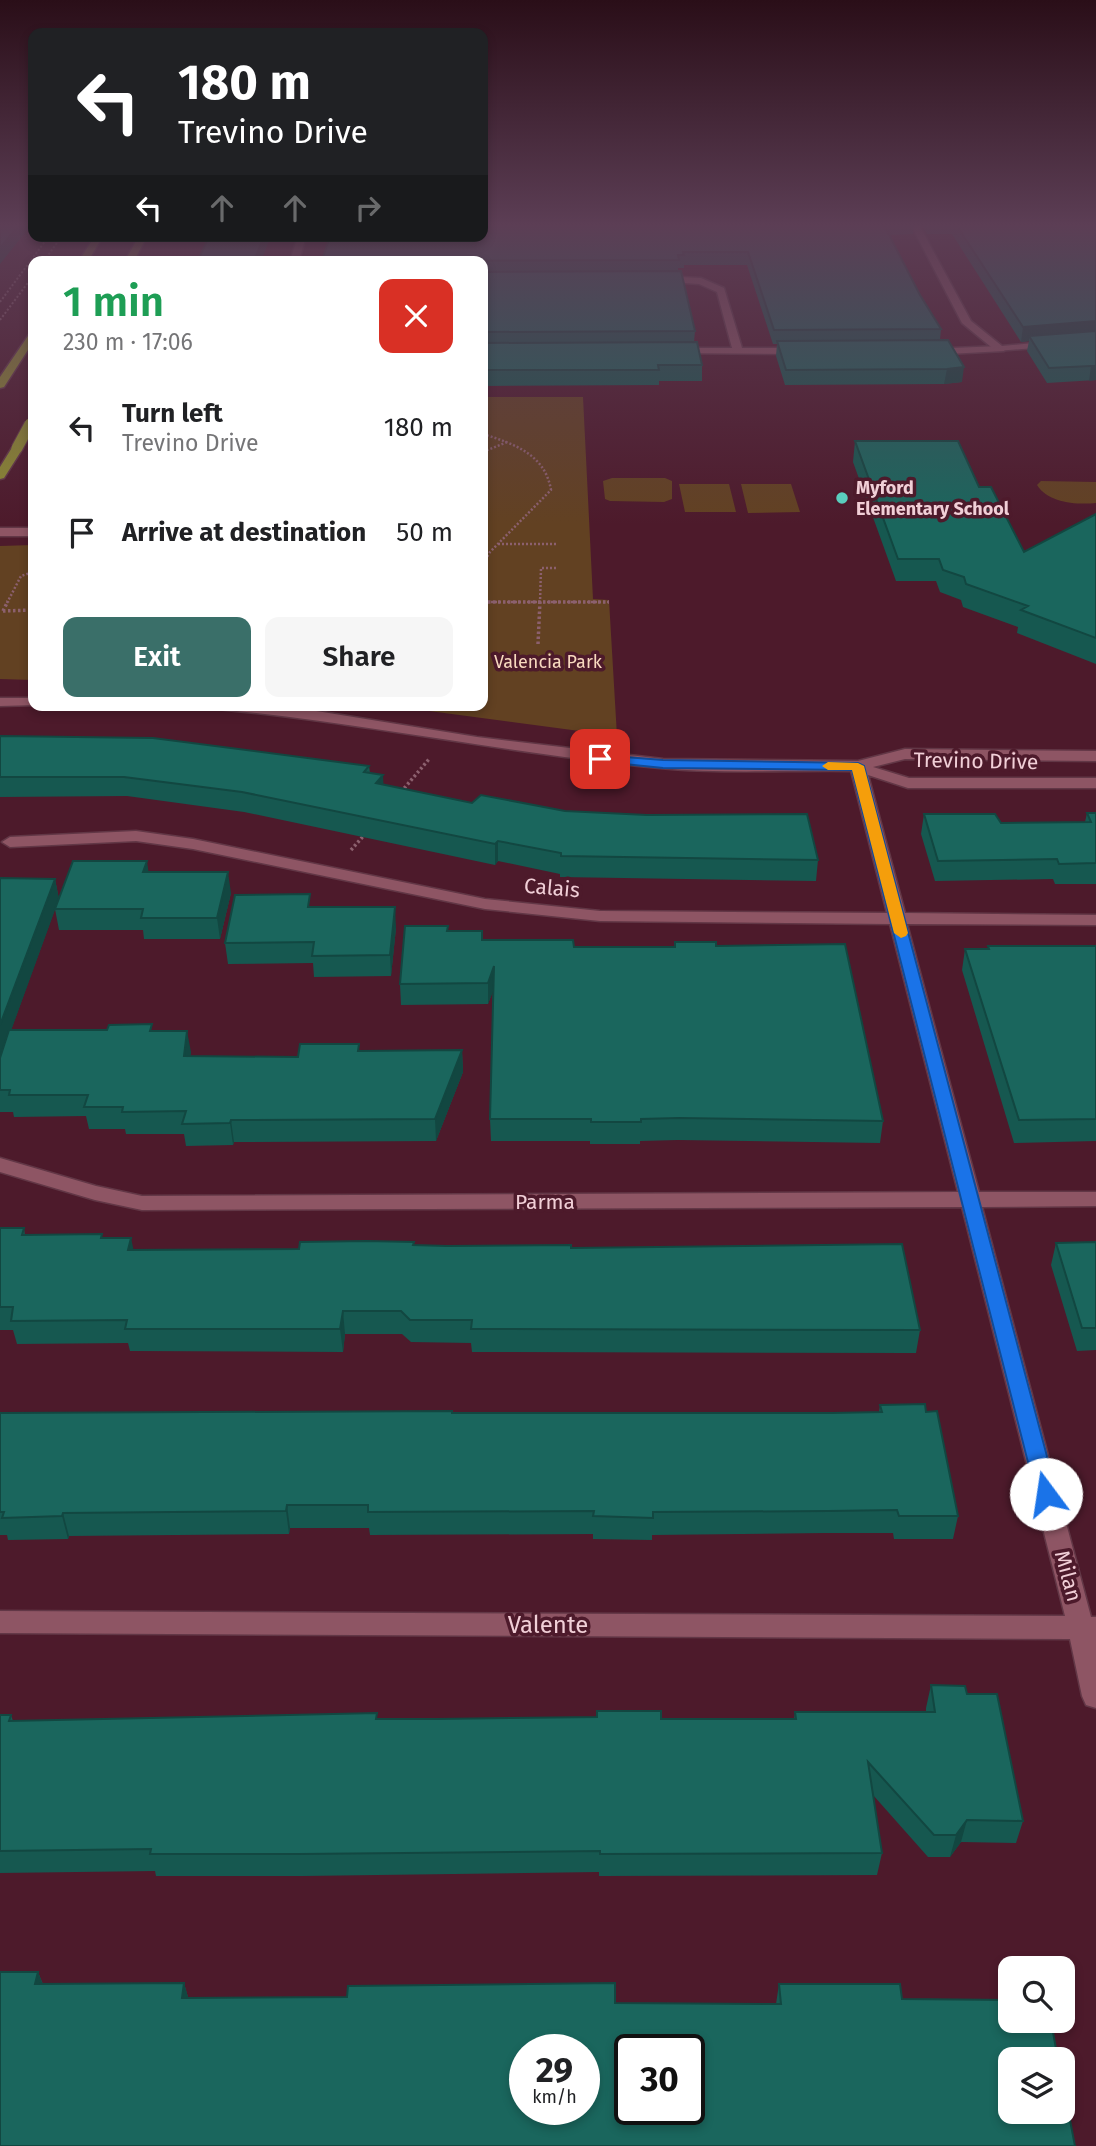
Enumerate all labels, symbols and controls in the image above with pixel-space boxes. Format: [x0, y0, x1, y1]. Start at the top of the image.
text: 180 m [178, 53, 311, 112]
icon: left [63, 56, 154, 147]
text: Trevino Drive [178, 113, 368, 151]
icon: left [130, 189, 168, 227]
icon: ahead [203, 189, 241, 227]
icon: ahead [276, 189, 314, 227]
icon: right [349, 189, 387, 227]
text: 1 min [63, 277, 164, 327]
button: close [379, 279, 453, 353]
text: 230 m · 17:06 [63, 328, 193, 356]
text: Turn left [122, 398, 223, 429]
icon: left [63, 409, 101, 447]
text: 180 m [384, 412, 453, 443]
text: Trevino Drive [122, 429, 259, 457]
place label: Myford Elementary School [856, 477, 1010, 520]
marker: Myford Elementary School [834, 490, 850, 506]
icon: arrive [63, 514, 101, 552]
text: Arrive at destination [122, 517, 366, 548]
text: 50 m [396, 517, 453, 548]
button: Exit [63, 617, 251, 697]
button: Share [265, 617, 453, 697]
park label: Valencia Park [494, 651, 603, 673]
pin [570, 729, 630, 789]
icon: arrive [581, 740, 619, 778]
street label: Trevino Drive [913, 747, 1039, 775]
street label: Calais [523, 873, 581, 903]
street label: Parma [515, 1189, 575, 1215]
position arrow [1009, 1457, 1083, 1531]
street label: Milan [1049, 1547, 1087, 1605]
street label: Valente [508, 1611, 588, 1639]
map controls [998, 1956, 1075, 2124]
button: search [998, 1956, 1075, 2033]
speed limit sign: 30 [614, 2034, 705, 2125]
button: layers [998, 2047, 1075, 2124]
text: 29 [536, 2049, 573, 2091]
text: km/h [532, 2086, 577, 2108]

